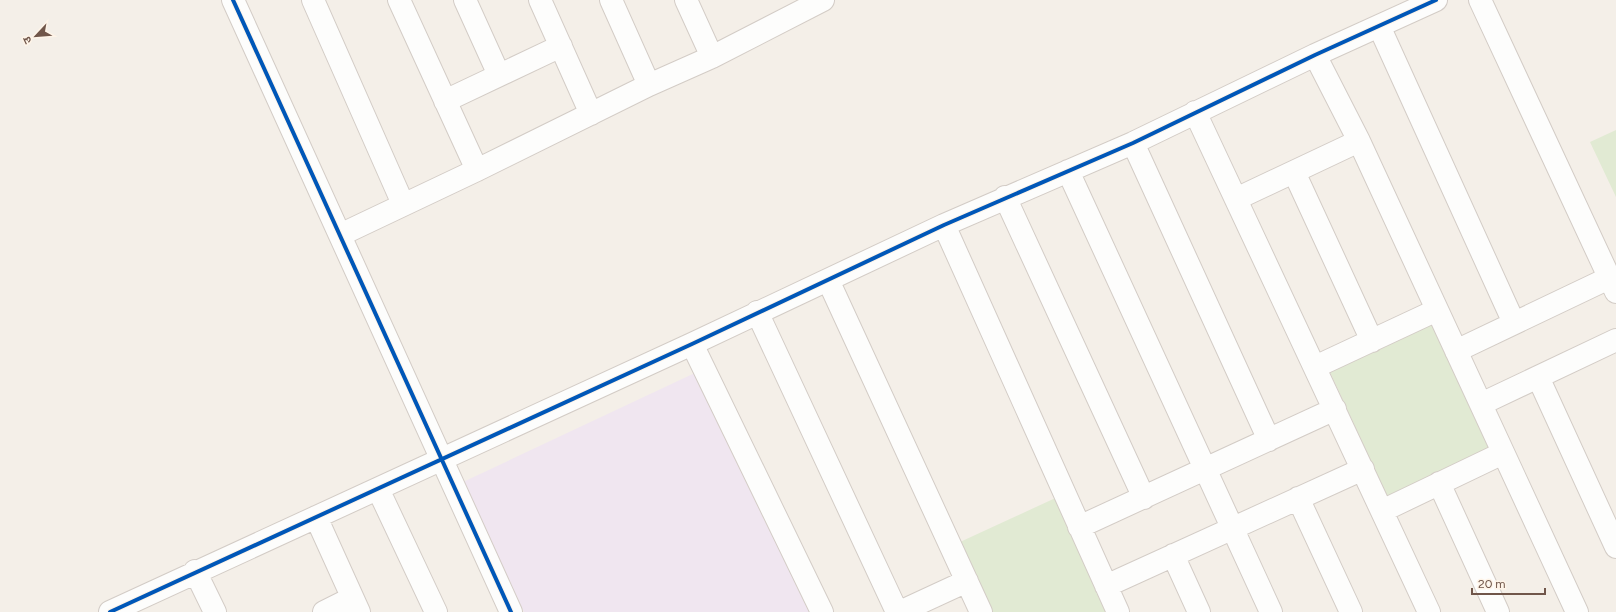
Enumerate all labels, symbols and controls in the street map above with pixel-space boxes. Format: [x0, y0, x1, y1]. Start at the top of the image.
north arrow [16, 16, 56, 56]
text: उ [20, 34, 35, 46]
scale bar [1472, 570, 1545, 596]
text: 20 m [1478, 577, 1506, 591]

